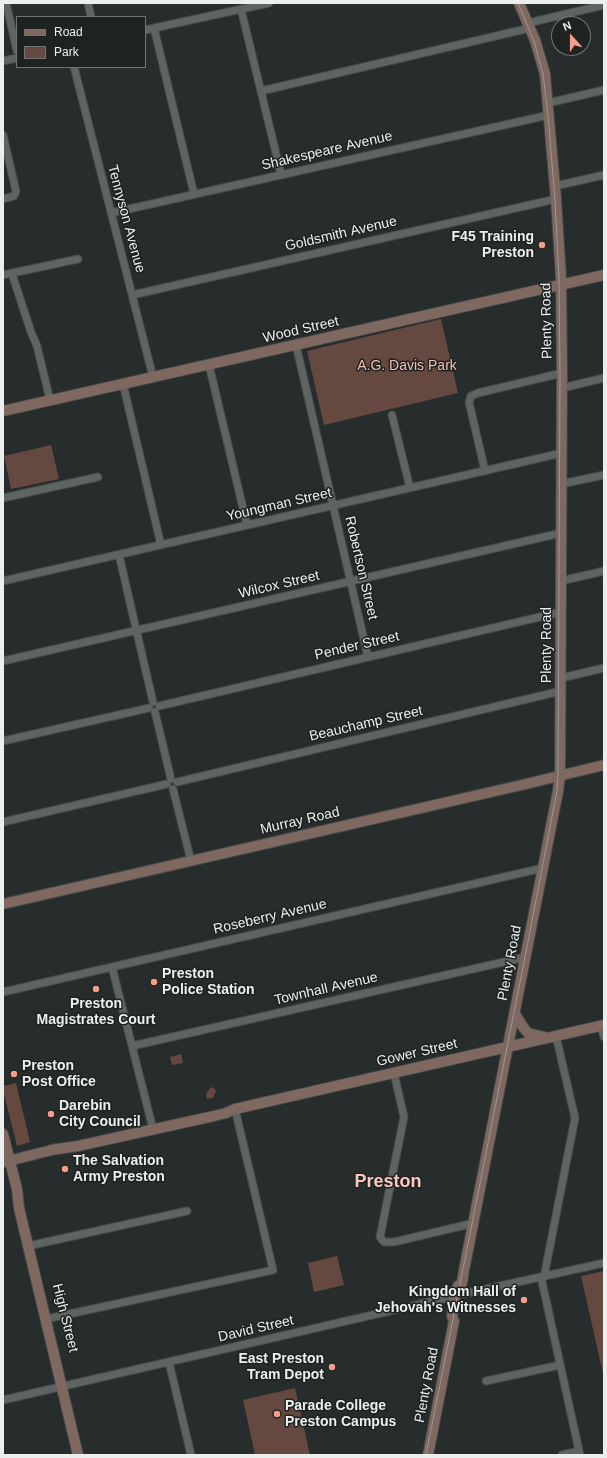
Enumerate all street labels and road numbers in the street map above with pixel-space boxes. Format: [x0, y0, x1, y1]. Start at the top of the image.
street label: Shakespeare Avenue [260, 128, 394, 174]
street label: Tennyson Avenue [104, 163, 148, 275]
street label: Goldsmith Avenue [284, 213, 398, 255]
street label: Plenty Road [538, 283, 556, 359]
street label: Wood Street [261, 313, 341, 347]
street label: Youngman Street [225, 485, 333, 525]
street label: Robertson Street [341, 515, 381, 621]
street label: Wilcox Street [237, 568, 321, 602]
street label: Plenty Road [539, 607, 555, 683]
street label: Pender Street [313, 628, 401, 664]
street label: Beauchamp Street [308, 703, 424, 745]
street label: Murray Road [259, 804, 341, 838]
street label: Roseberry Avenue [212, 896, 328, 938]
street label: Plenty Road [494, 924, 526, 1002]
street label: Townhall Avenue [273, 969, 379, 1009]
street label: Gower Street [375, 1036, 459, 1070]
street label: High Street [48, 1282, 82, 1354]
street label: David Street [217, 1312, 295, 1346]
street label: Plenty Road [411, 1346, 443, 1424]

